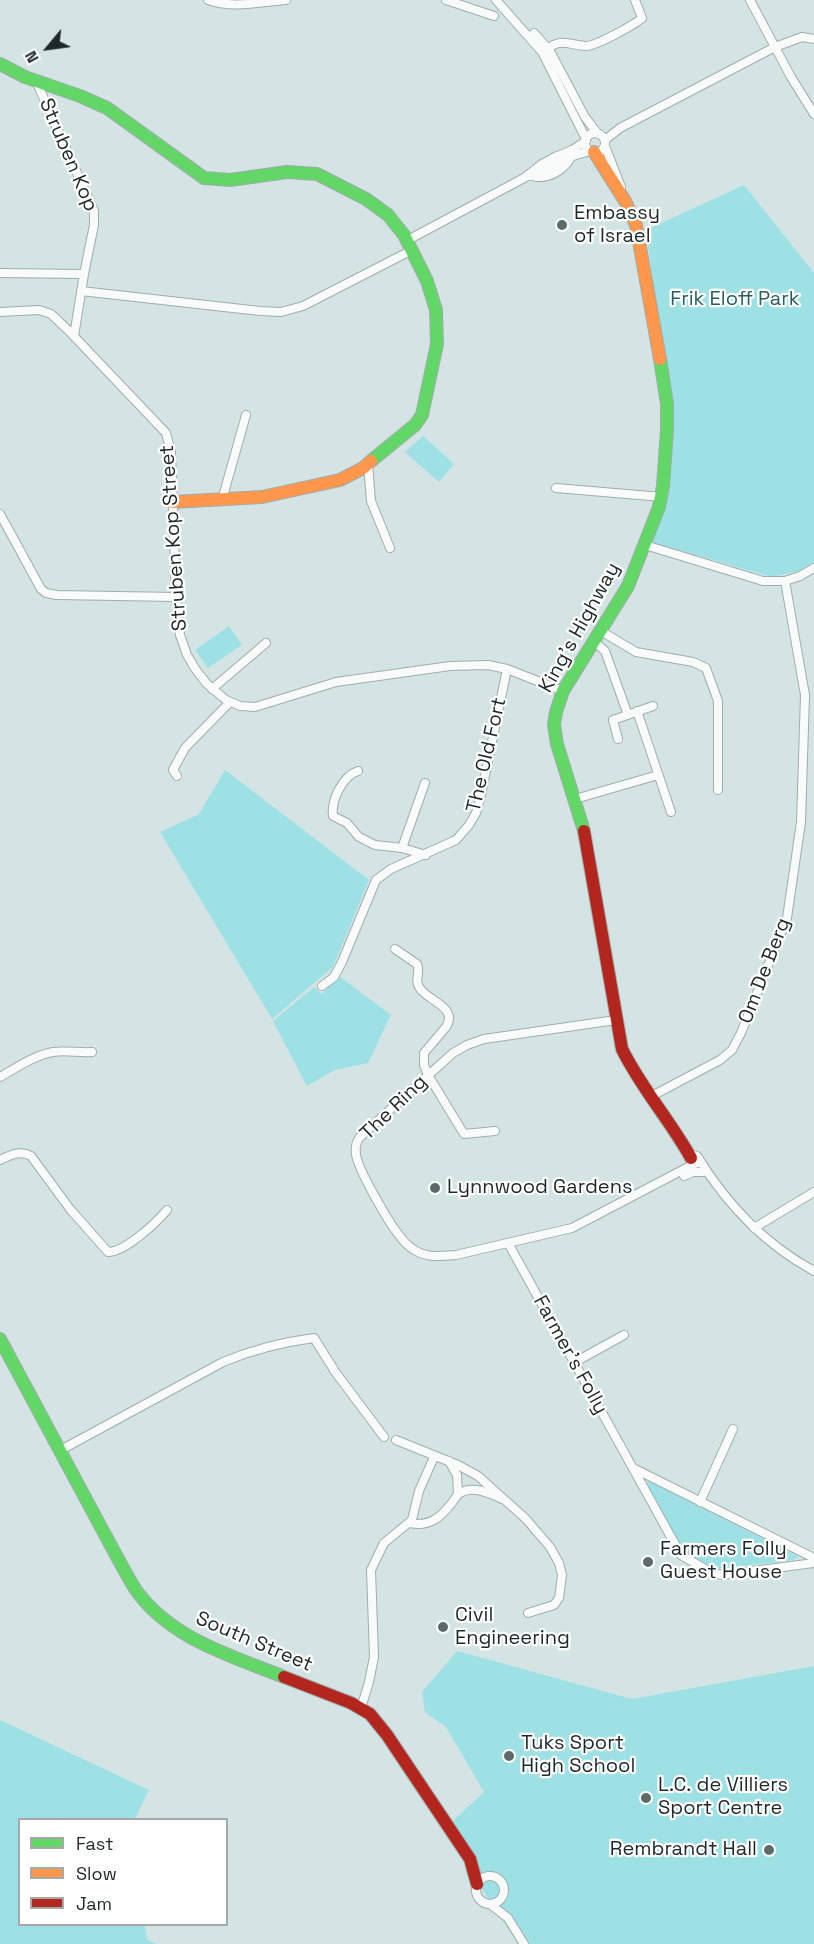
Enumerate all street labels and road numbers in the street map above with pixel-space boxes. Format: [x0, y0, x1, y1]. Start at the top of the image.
street label: Struben Kop [33, 95, 103, 215]
street label: Struben Kop Street [156, 444, 192, 632]
street label: King's Highway [534, 559, 626, 697]
street label: The Old Fort [462, 695, 512, 815]
street label: Om De Berg [734, 915, 796, 1027]
street label: The Ring [356, 1070, 432, 1146]
street label: Farmer's Folly [528, 1291, 612, 1419]
street label: South Street [192, 1607, 316, 1677]

